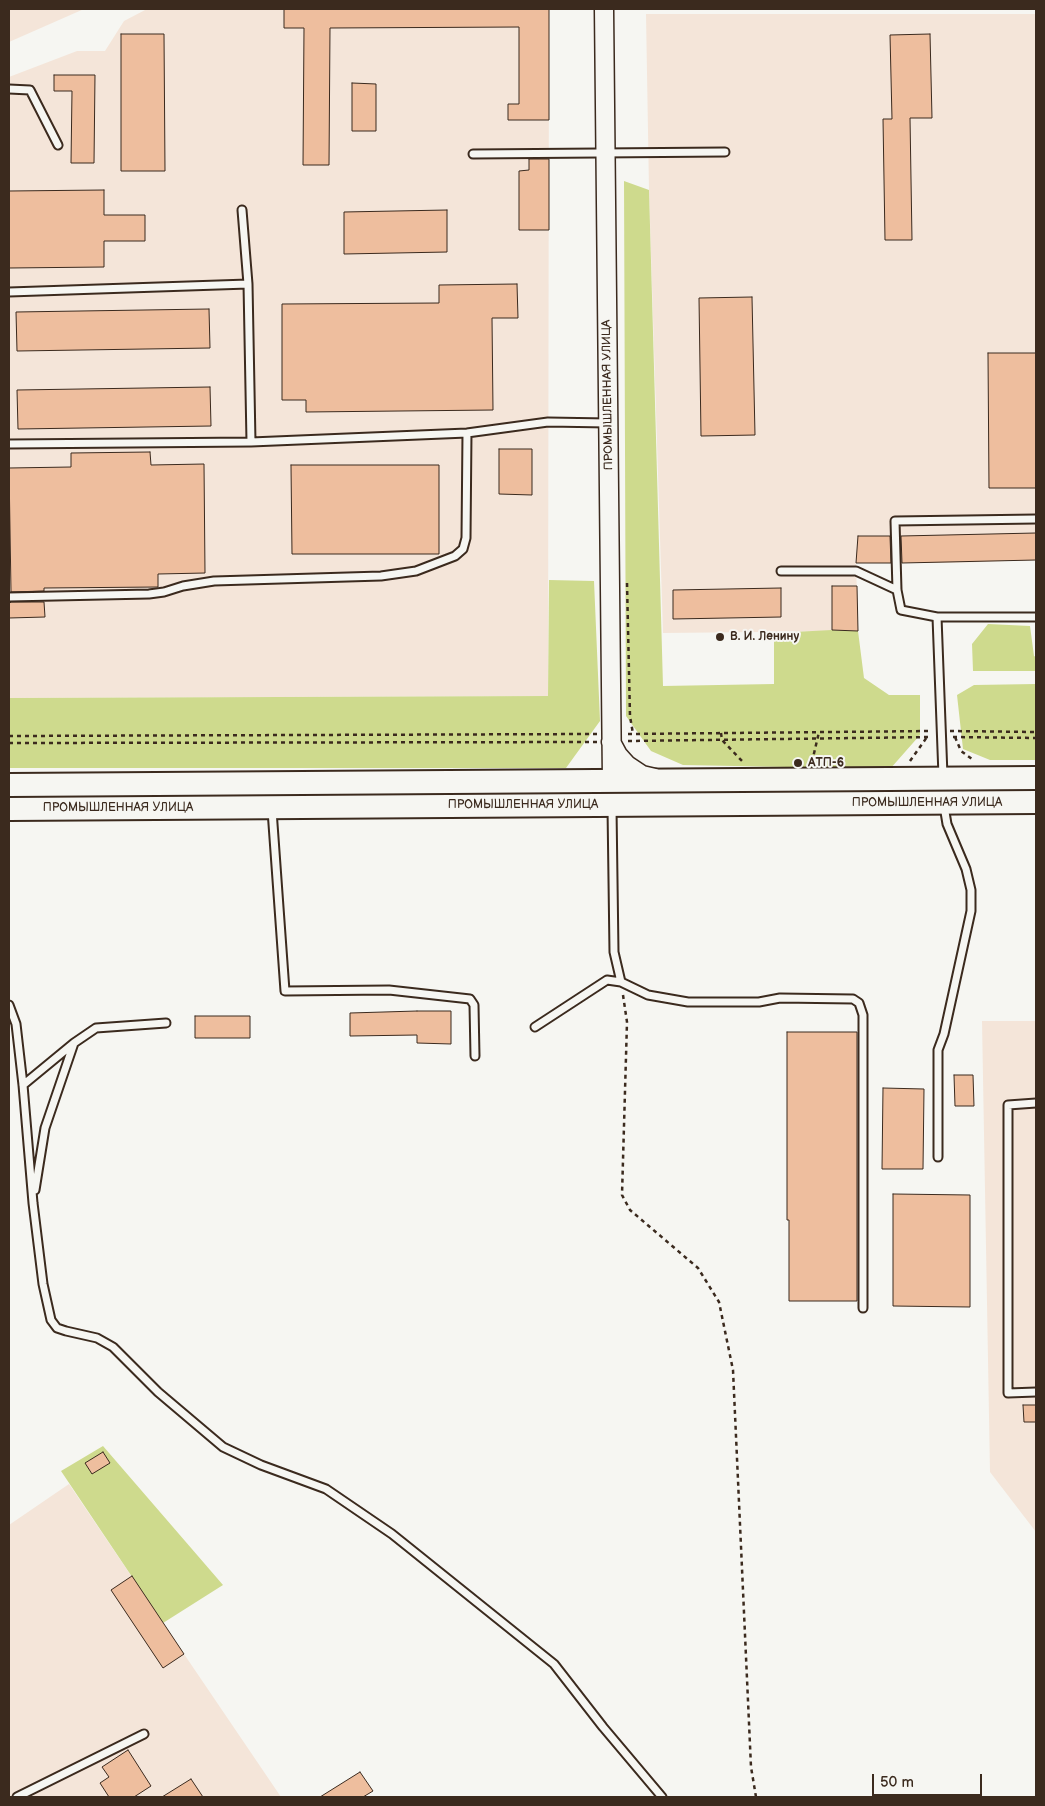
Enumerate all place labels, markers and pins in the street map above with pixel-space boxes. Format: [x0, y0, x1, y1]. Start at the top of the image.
place label: В. И. Ленину [730, 630, 799, 644]
marker: В. И. Ленину [714, 631, 726, 643]
place label: АТП-6 [808, 756, 844, 770]
marker: АТП-6 [792, 757, 804, 769]

